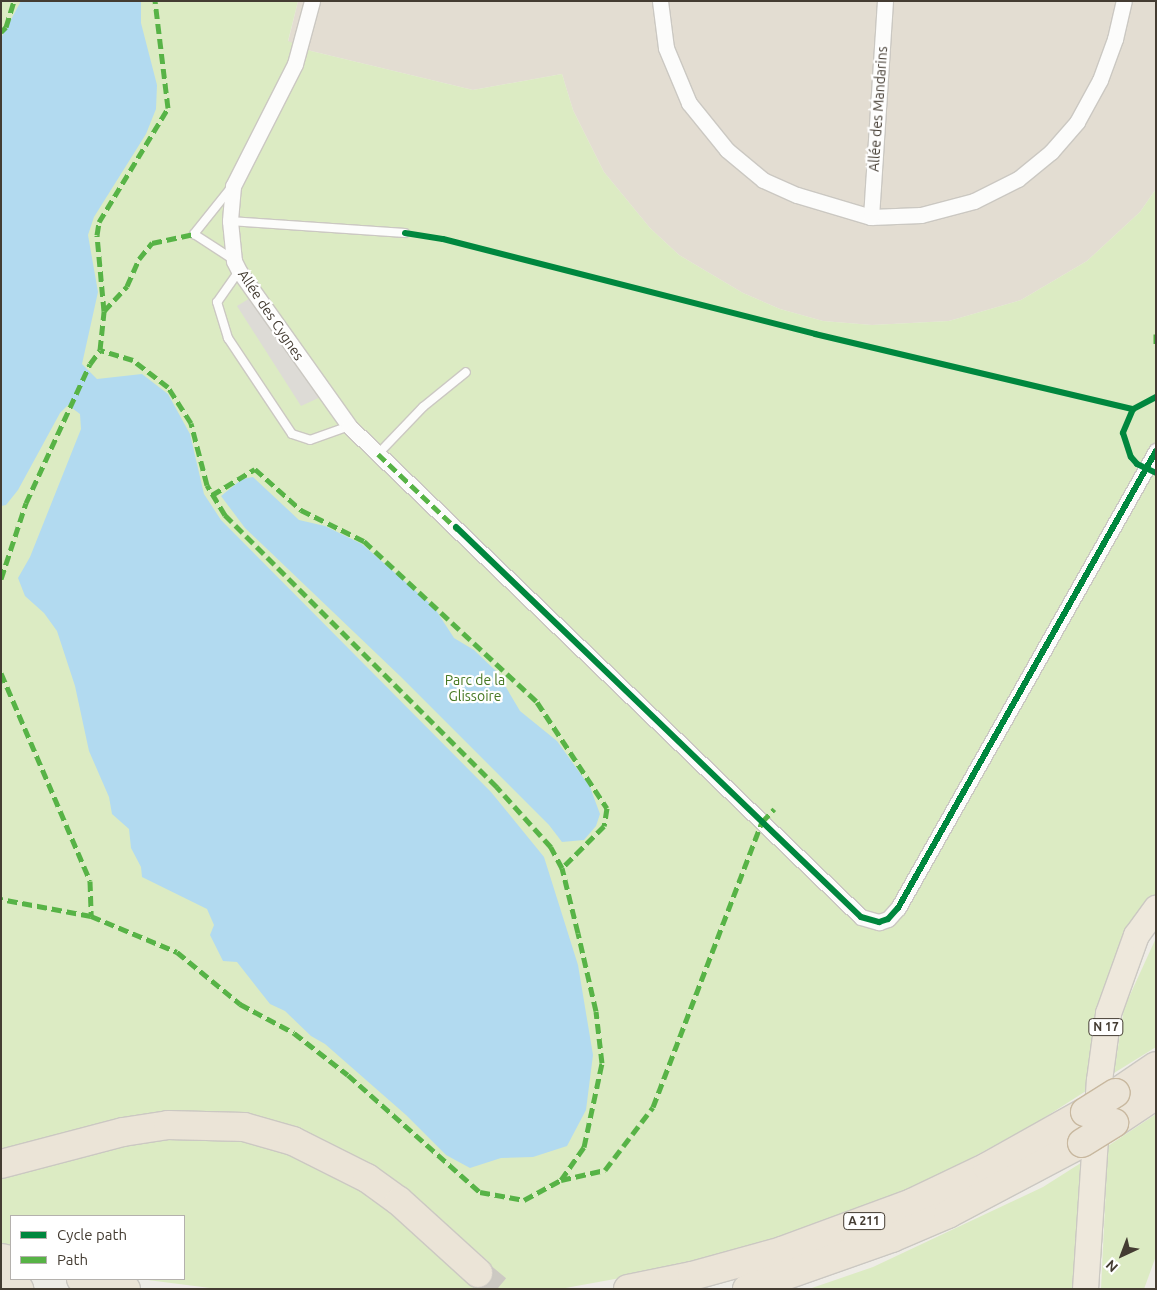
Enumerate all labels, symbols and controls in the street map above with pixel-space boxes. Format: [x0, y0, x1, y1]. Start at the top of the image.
street label: Allée des Mandarins [865, 46, 891, 172]
street label: Allée des Cygnes [235, 267, 307, 363]
park label: Parc de la Glissoire [445, 672, 505, 704]
road number: N 17 [1087, 1018, 1125, 1036]
road number: A 211 [843, 1212, 885, 1230]
legend [10, 1215, 185, 1280]
text: Cycle path [57, 1226, 127, 1243]
north arrow [1097, 1230, 1147, 1280]
text: Path [57, 1251, 88, 1268]
text: N [1102, 1257, 1121, 1275]

